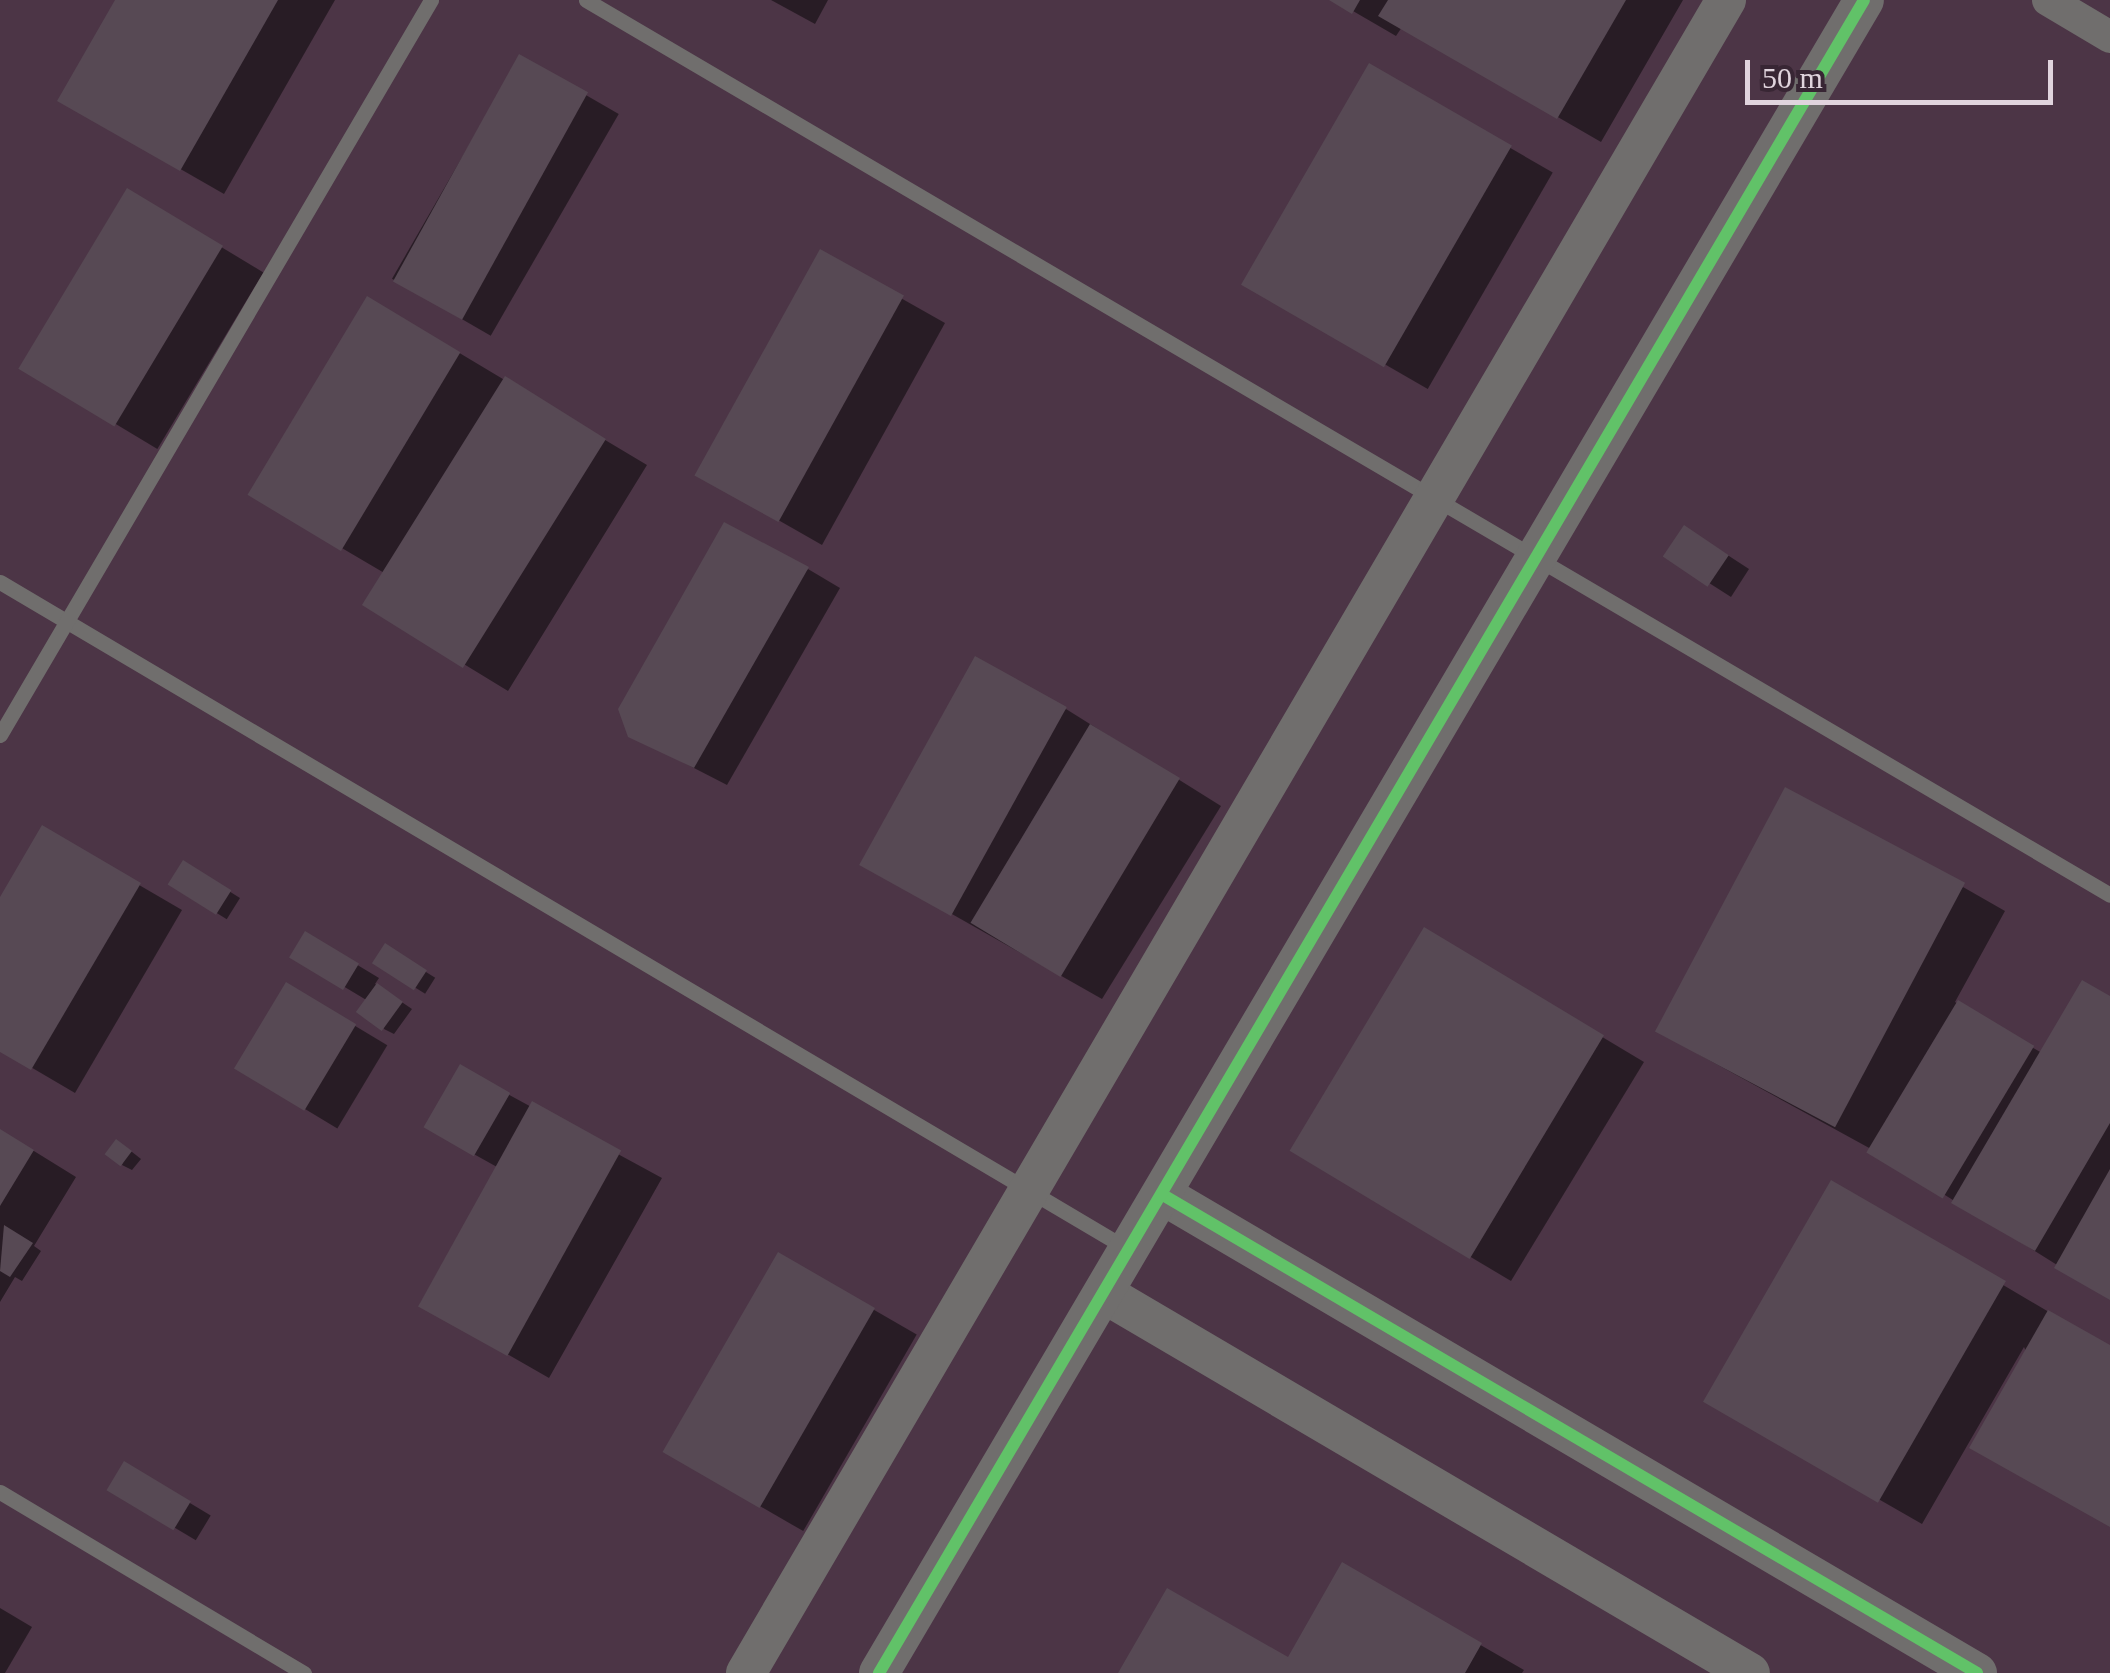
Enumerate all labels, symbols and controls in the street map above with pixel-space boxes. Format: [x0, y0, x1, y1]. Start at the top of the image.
scale bar [1750, 40, 2058, 102]
text: 50 m [1762, 61, 1823, 94]

